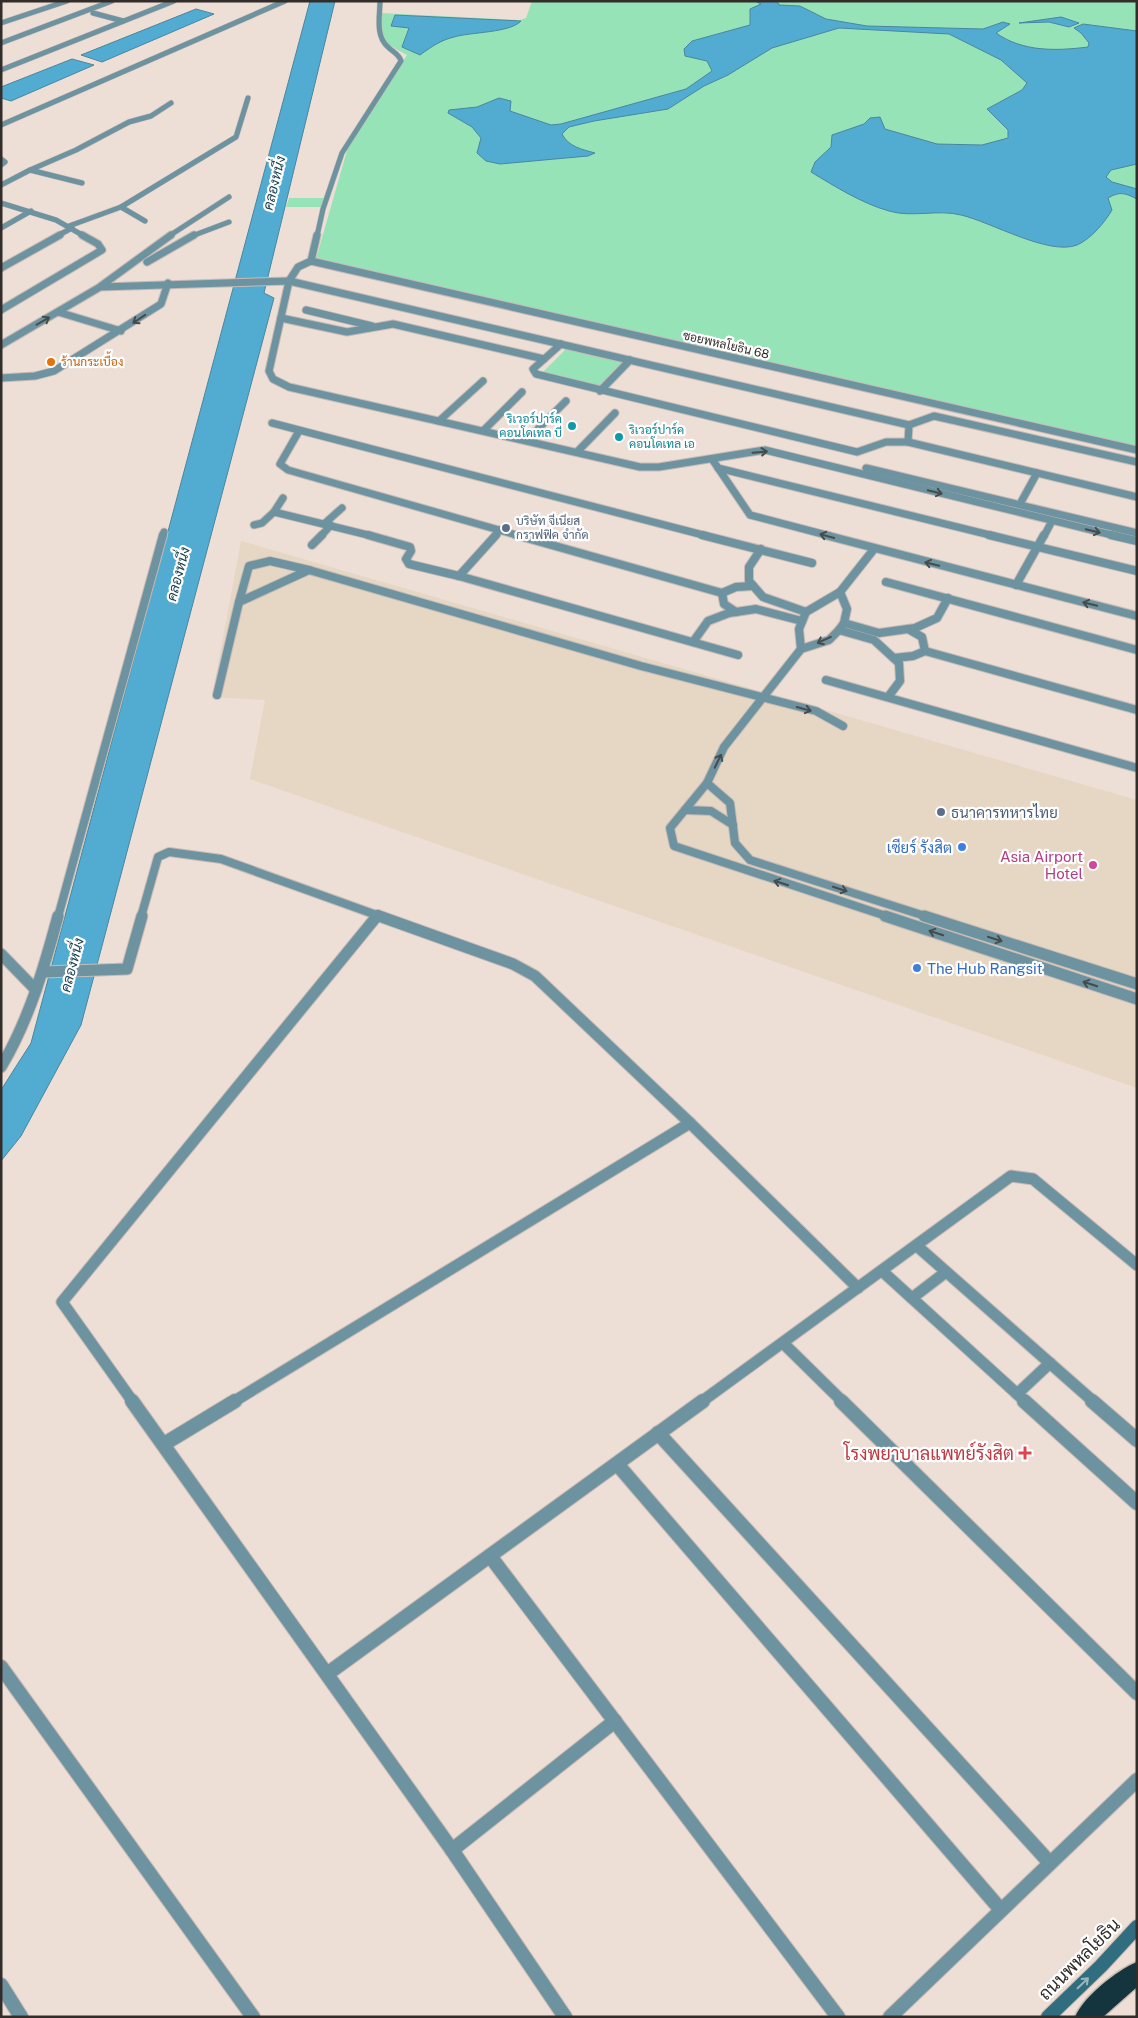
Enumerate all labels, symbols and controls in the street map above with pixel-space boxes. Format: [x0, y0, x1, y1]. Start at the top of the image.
water label: คลองหนึ่ง [256, 153, 288, 212]
one-way arrow [132, 314, 146, 324]
one-way arrow [36, 315, 50, 325]
street label: ซอยพหลโยธิน 68 [681, 327, 771, 362]
place label: ร้านกระเบื้อง [61, 351, 123, 369]
marker: ร้านกระเบื้อง [45, 356, 57, 368]
place label: ริเวอร์ปาร์ค คอนโดเทล บี [499, 411, 562, 440]
marker: ริเวอร์ปาร์ค คอนโดเทล บี [566, 420, 578, 432]
place label: ริเวอร์ปาร์ค คอนโดเทล เอ [628, 422, 695, 451]
marker: ริเวอร์ปาร์ค คอนโดเทล เอ [613, 431, 625, 443]
one-way arrow [752, 447, 768, 457]
one-way arrow [926, 488, 942, 497]
place label: บริษัท จีเนียส กราฟฟิค จำกัด [516, 513, 588, 542]
marker: บริษัท จีเนียส กราฟฟิค จำกัด [500, 522, 512, 534]
one-way arrow [1084, 527, 1100, 536]
one-way arrow [820, 531, 836, 541]
water label: คลองหนึ่ง [159, 544, 193, 603]
one-way arrow [925, 559, 941, 568]
one-way arrow [1082, 599, 1098, 608]
one-way arrow [817, 636, 832, 646]
one-way arrow [796, 704, 812, 714]
one-way arrow [713, 754, 723, 769]
place label: ธนาคารทหารไทย [951, 803, 1058, 821]
marker: ธนาคารทหารไทย [935, 806, 947, 818]
place label: เซียร์ รังสิต [887, 838, 952, 856]
marker: เซียร์ รังสิต [956, 841, 968, 853]
place label: Asia Airport Hotel [1000, 848, 1083, 882]
marker: Asia Airport Hotel [1087, 859, 1099, 871]
one-way arrow [774, 878, 790, 887]
one-way arrow [832, 885, 848, 895]
one-way arrow [928, 928, 944, 938]
water label: คลองหนึ่ง [53, 935, 87, 994]
one-way arrow [986, 935, 1002, 945]
place label: The Hub Rangsit [927, 960, 1043, 977]
marker: The Hub Rangsit [911, 962, 923, 974]
one-way arrow [1083, 978, 1099, 988]
place label: โรงพยาบาลแพทย์รังสิต [843, 1441, 1014, 1464]
marker: โรงพยาบาลแพทย์รังสิต [1018, 1446, 1032, 1460]
street label: ถนนพหลโยธิน [1032, 1912, 1124, 2004]
one-way arrow [1077, 1977, 1089, 1989]

